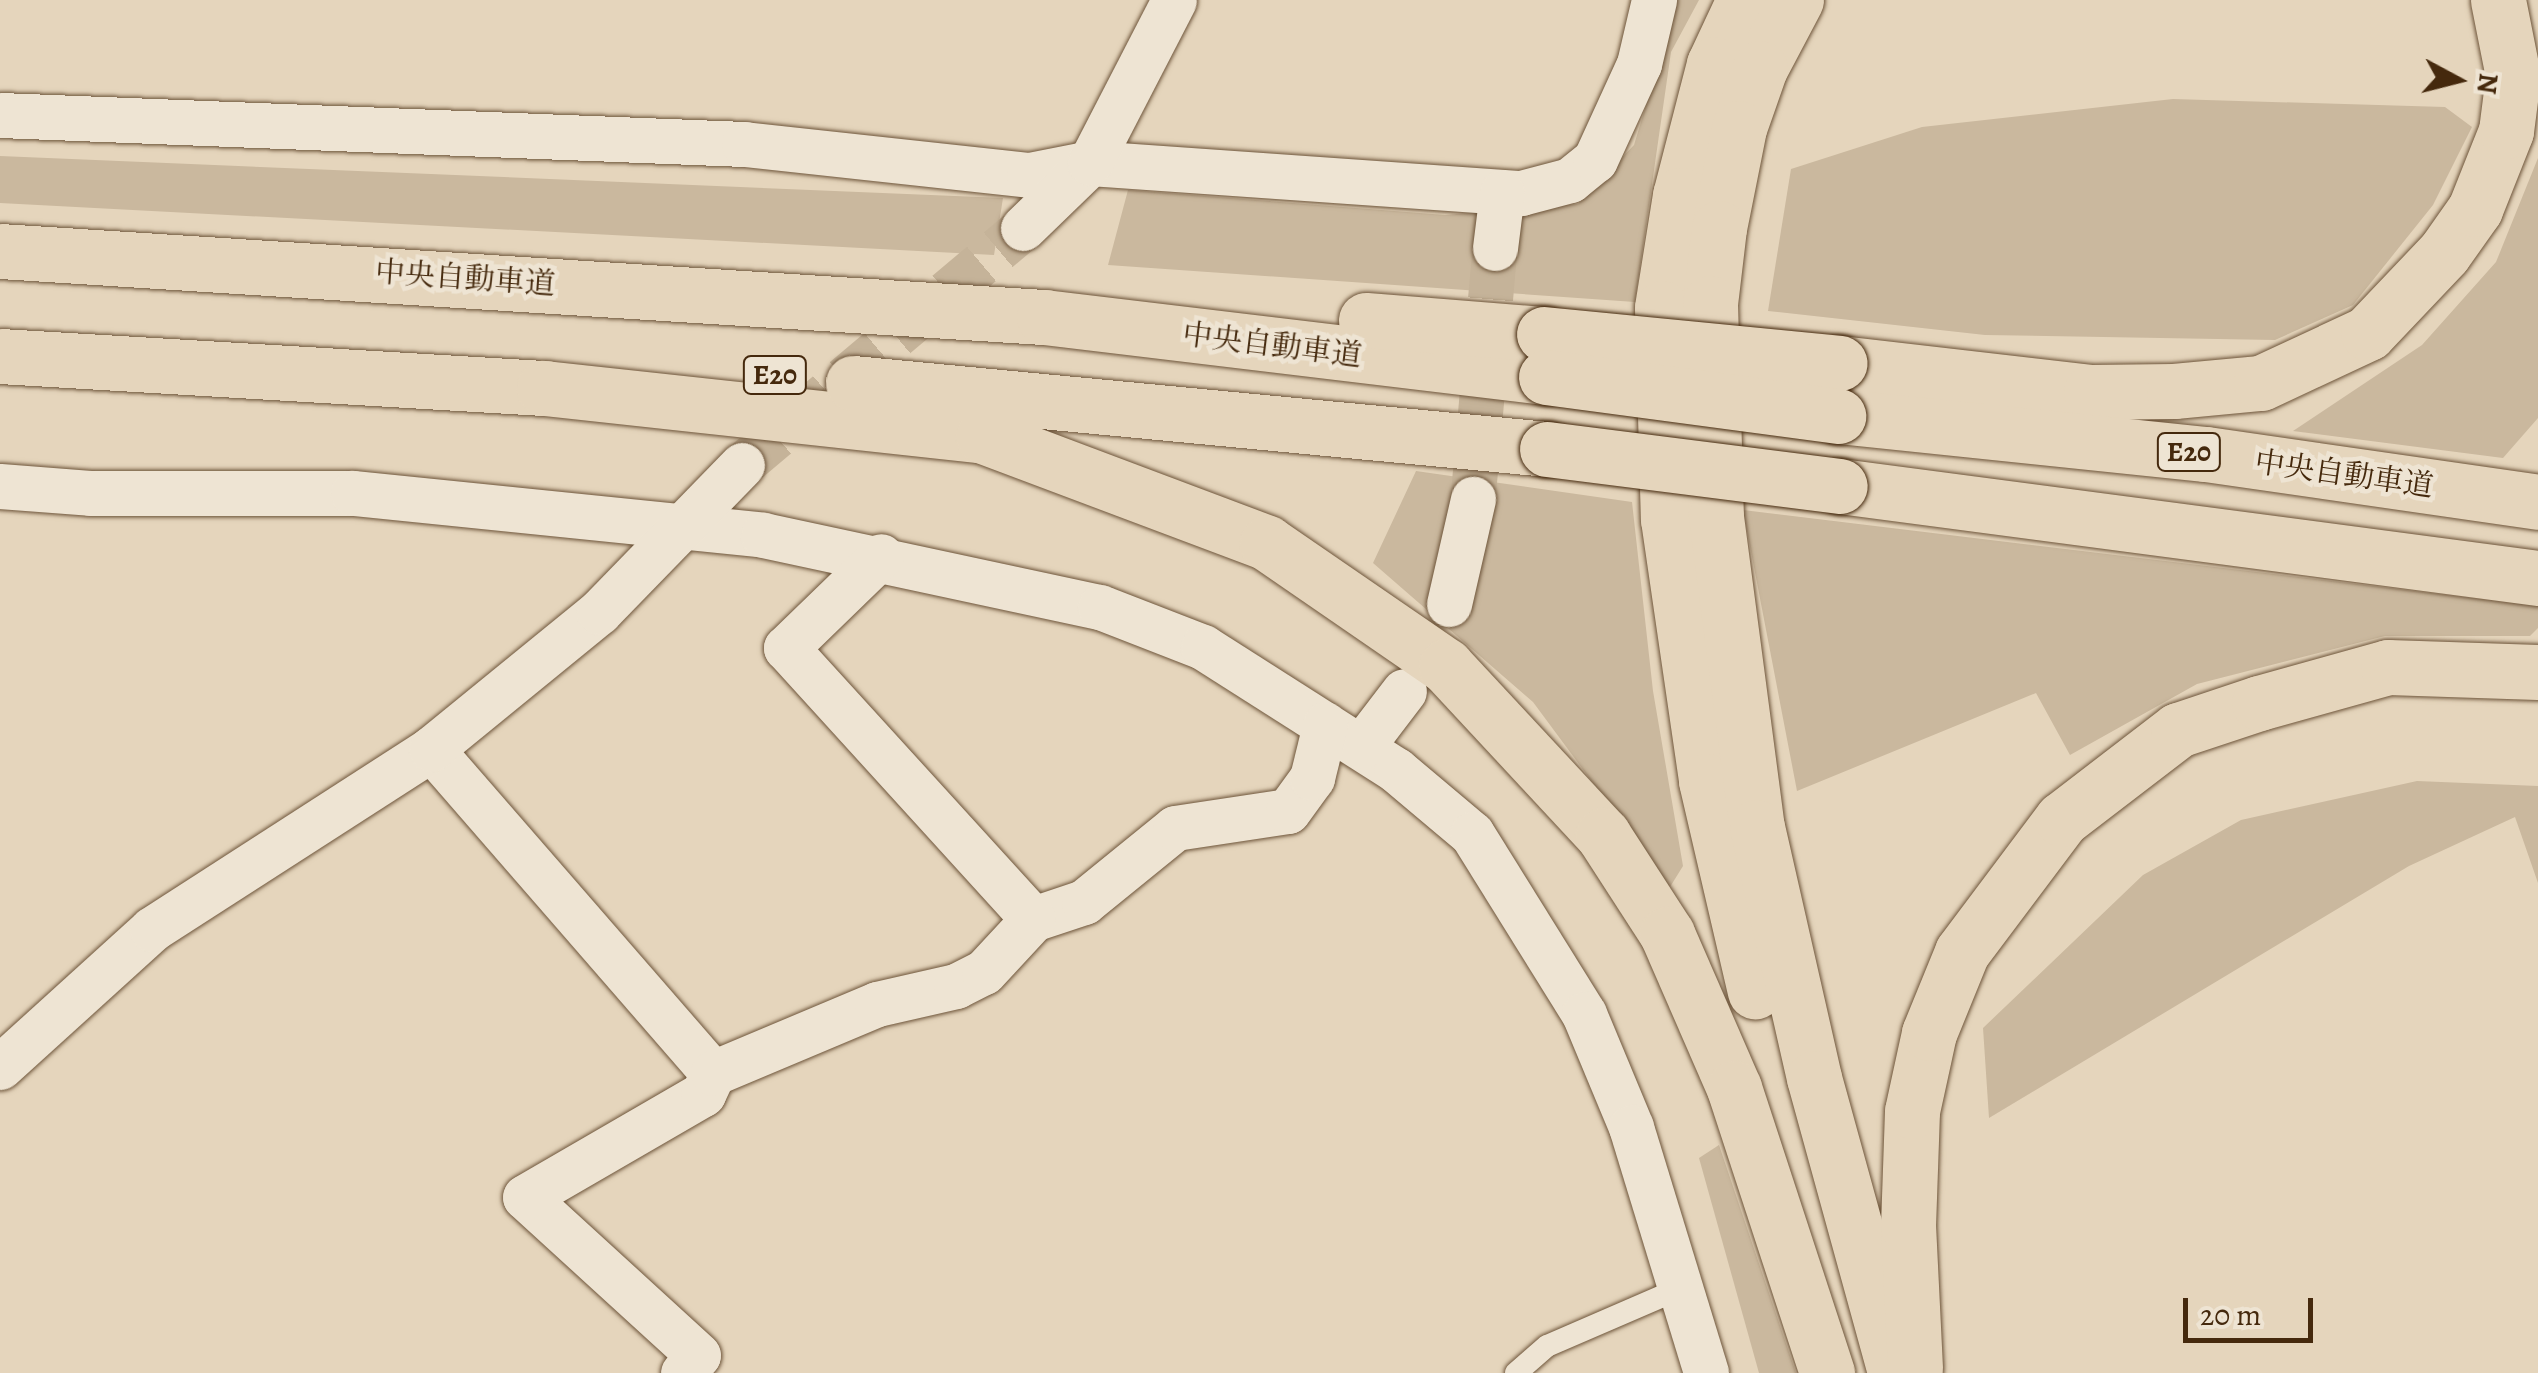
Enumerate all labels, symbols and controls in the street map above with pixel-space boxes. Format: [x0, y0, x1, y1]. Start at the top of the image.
north arrow [2408, 30, 2508, 130]
text: N [2468, 71, 2508, 96]
street label: 中央自動車道 [374, 254, 556, 302]
street label: 中央自動車道 [1180, 316, 1364, 374]
road number: E20 [742, 352, 808, 398]
road number: E20 [2156, 429, 2222, 475]
street label: 中央自動車道 [2252, 444, 2436, 504]
scale bar [2188, 1278, 2318, 1340]
text: 20 m [2200, 1295, 2261, 1335]

